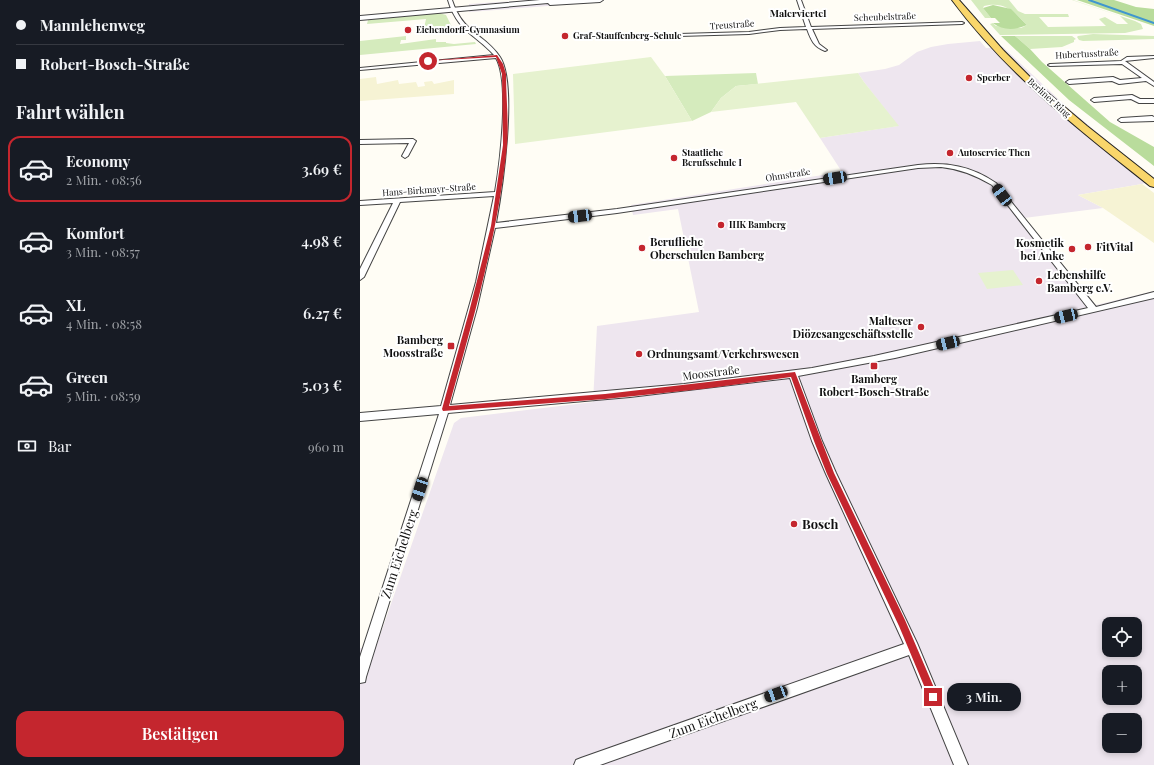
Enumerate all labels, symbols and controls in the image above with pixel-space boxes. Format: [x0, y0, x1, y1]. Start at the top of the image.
district label: Malerviertel [770, 6, 826, 20]
street label: Scheubelstraße [854, 9, 917, 23]
text: Mannlehenweg [40, 15, 145, 35]
street label: Treustraße [709, 16, 755, 32]
place label: Eichendorff-Gymnasium [416, 23, 520, 35]
marker: Eichendorff-Gymnasium [403, 25, 413, 35]
place label: Graf-Stauffenberg-Schule [573, 29, 682, 41]
marker: Graf-Stauffenberg-Schule [560, 31, 570, 41]
street label: Hubertusstraße [1055, 45, 1119, 61]
route start [419, 52, 437, 70]
text: Robert-Bosch-Straße [40, 54, 190, 74]
place label: Sperber [977, 71, 1011, 83]
marker: Sperber [964, 73, 974, 83]
street label: Berliner Ring [1026, 75, 1074, 120]
text: Fahrt wählen [16, 100, 125, 124]
place label: Staatliche Berufsschule I [682, 146, 742, 168]
place label: Autoservice Then [957, 146, 1030, 158]
marker: Autoservice Then [945, 148, 955, 158]
icon: car [18, 151, 54, 187]
text: Economy [66, 151, 130, 171]
marker: Staatliche Berufsschule I [669, 153, 679, 163]
text: 3.69 € [302, 159, 342, 179]
street label: Ohmstraße [764, 164, 812, 183]
car [822, 170, 848, 186]
text: 2 Min. · 08:56 [66, 171, 142, 188]
street label: Hans-Birkmayr-Straße [382, 180, 477, 198]
car [990, 182, 1014, 208]
car [567, 209, 593, 223]
place label: IHK Bamberg [729, 218, 786, 230]
marker: IHK Bamberg [716, 220, 726, 230]
icon: car [18, 223, 54, 259]
text: Komfort [66, 223, 124, 243]
text: 4.98 € [301, 231, 342, 251]
place label: Berufliche Oberschulen Bamberg [650, 234, 765, 262]
place label: Kosmetik bei Anke [1016, 235, 1065, 263]
place label: FitVital [1096, 239, 1134, 254]
marker: FitVital [1083, 242, 1093, 252]
text: 3 Min. · 08:57 [66, 243, 140, 260]
marker: Berufliche Oberschulen Bamberg [637, 243, 647, 253]
marker: Kosmetik bei Anke [1067, 244, 1077, 254]
place label: Lebenshilfe Bamberg e.V. [1047, 267, 1113, 295]
marker: Lebenshilfe Bamberg e.V. [1034, 276, 1044, 286]
icon: car [18, 295, 54, 331]
text: XL [66, 295, 86, 315]
text: 6.27 € [303, 303, 342, 323]
car [1053, 307, 1079, 325]
place label: Malteser Diözesangeschäftsstelle [793, 313, 914, 341]
text: 4 Min. · 08:58 [66, 315, 142, 332]
marker: Malteser Diözesangeschäftsstelle [916, 322, 926, 332]
place label: Bamberg Moosstraße [383, 332, 444, 360]
car [935, 334, 961, 352]
marker: Bamberg Moosstraße [446, 341, 456, 351]
place label: Ordnungsamt/Verkehrswesen [647, 346, 799, 361]
marker: Ordnungsamt/Verkehrswesen [634, 349, 644, 359]
marker: Bamberg Robert-Bosch-Straße [869, 361, 879, 371]
street label: Moosstraße [681, 362, 741, 383]
icon: car [18, 367, 54, 403]
text: Green [66, 367, 108, 387]
place label: Bamberg Robert-Bosch-Straße [819, 371, 929, 399]
text: 5.03 € [302, 375, 342, 395]
text: 5 Min. · 08:59 [66, 387, 141, 404]
icon: cash [16, 435, 38, 457]
text: Bar [48, 436, 72, 456]
text: 960 m [308, 438, 344, 455]
car [411, 476, 429, 502]
street label: Zum Eichelberg [376, 507, 421, 600]
place label: Bosch [802, 515, 839, 532]
marker: Bosch [789, 519, 799, 529]
map controls [1102, 617, 1142, 753]
button: locate [1102, 617, 1142, 657]
button: + [1102, 665, 1142, 705]
callout: 3 Min. [947, 683, 1021, 711]
car [763, 684, 789, 704]
route end [924, 688, 942, 706]
text: 3 Min. [966, 688, 1002, 705]
street label: Zum Eichelberg [666, 694, 759, 741]
button: Bestätigen [16, 711, 344, 757]
button: − [1102, 713, 1142, 753]

